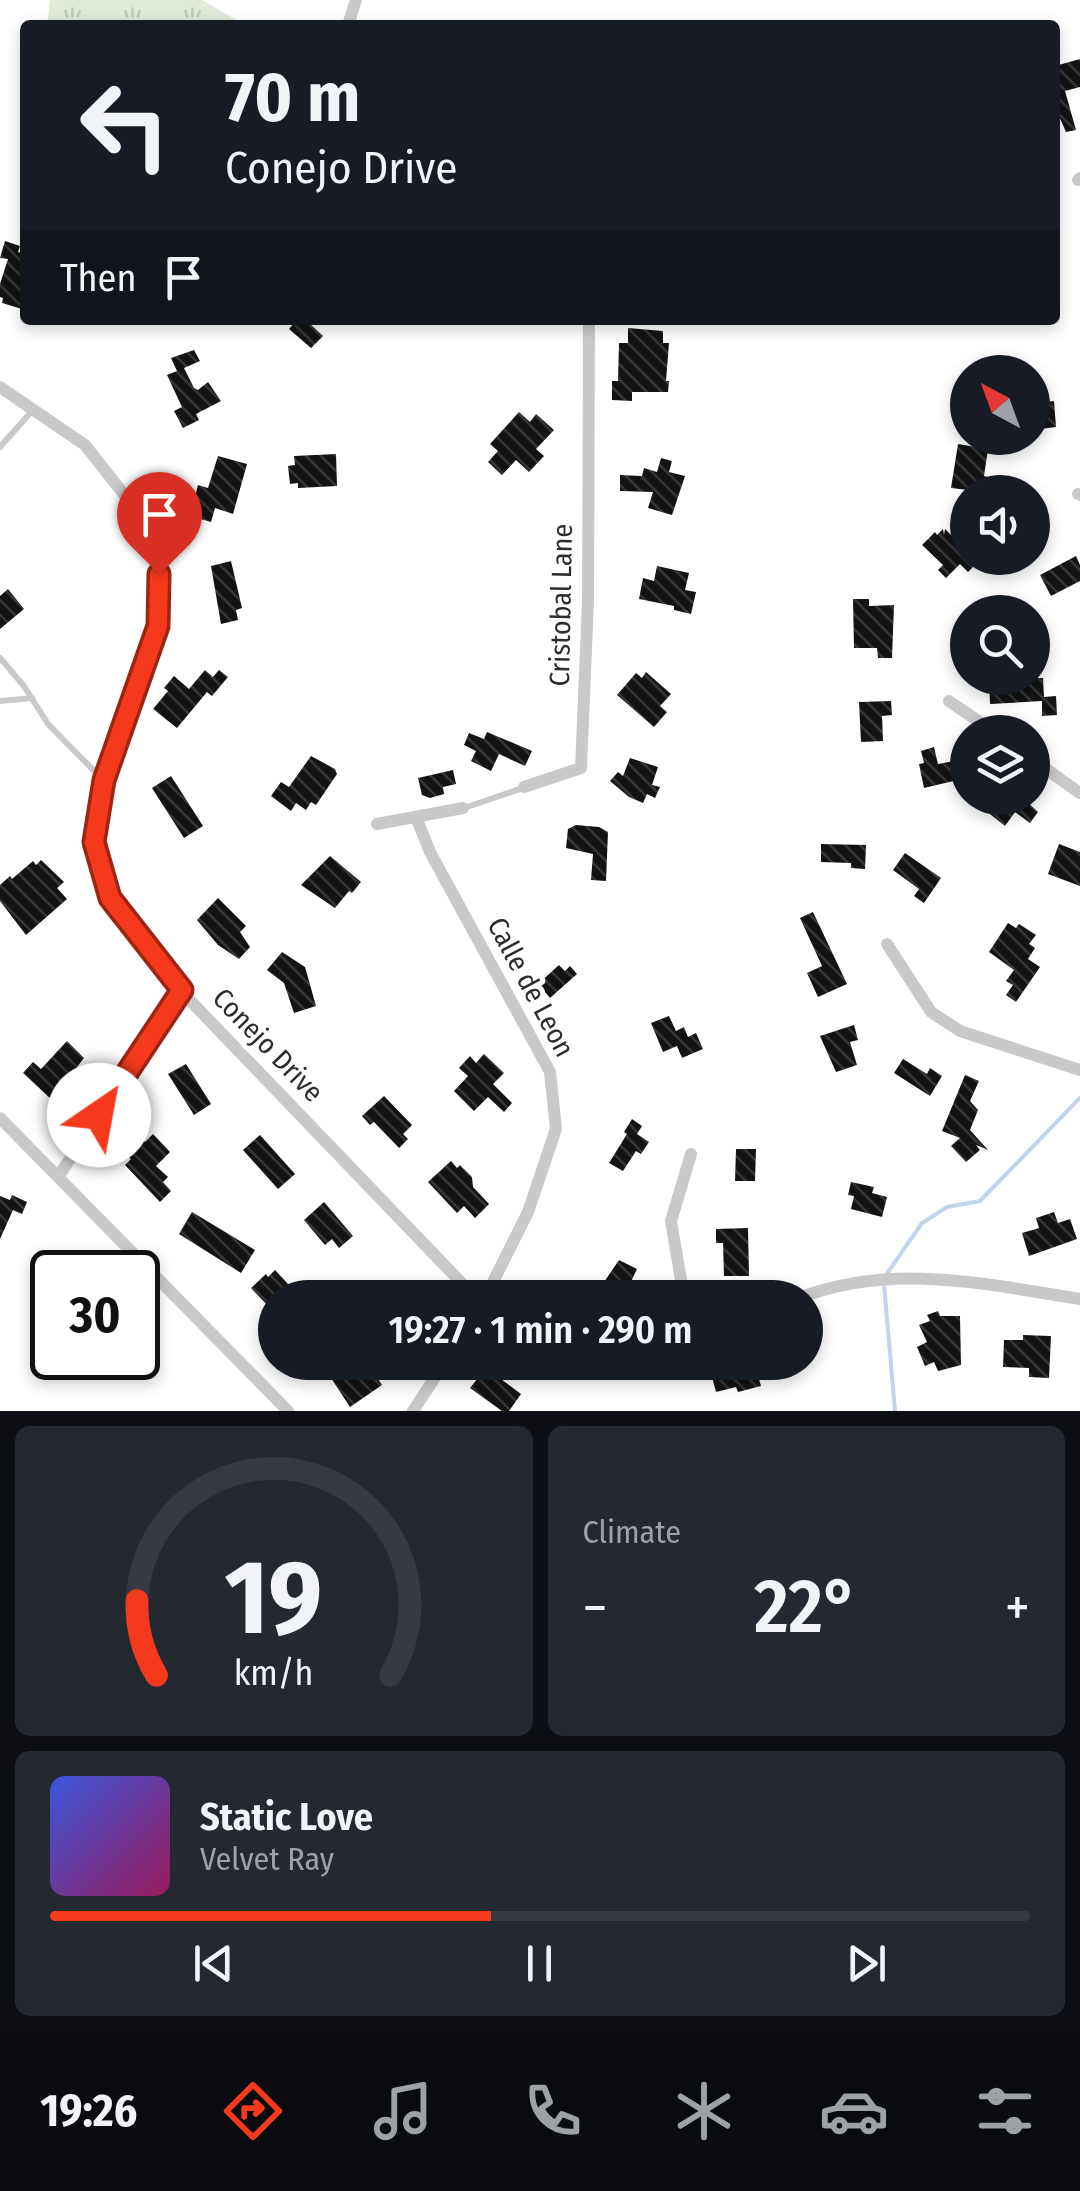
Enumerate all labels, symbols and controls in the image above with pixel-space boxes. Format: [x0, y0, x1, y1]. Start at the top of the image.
text: 70 m [225, 56, 360, 140]
icon: left [60, 60, 190, 190]
text: Conejo Drive [225, 141, 457, 195]
icon: arrive [156, 250, 211, 305]
text: Then [60, 255, 136, 301]
north arrow [950, 355, 1050, 455]
map controls [950, 355, 1050, 815]
pin [117, 472, 202, 575]
button: sound [950, 475, 1050, 575]
icon: arrive [132, 487, 187, 542]
street label: Cristobal Lane [543, 523, 579, 687]
button: search [950, 595, 1050, 695]
button: layers [950, 715, 1050, 815]
street label: Calle de Leon [481, 912, 581, 1062]
street label: Conejo Drive [206, 982, 330, 1108]
position arrow [47, 1063, 151, 1167]
speed limit sign: 30 [30, 1250, 160, 1380]
text: 19:27 · 1 min · 290 m [389, 1307, 692, 1353]
text: Climate [583, 1513, 681, 1551]
text: 19 [225, 1536, 323, 1661]
text: 22° [754, 1562, 858, 1652]
text: − [583, 1575, 607, 1641]
text: + [1005, 1575, 1030, 1641]
text: km/h [234, 1652, 314, 1694]
text: Static Love [200, 1794, 373, 1840]
text: Velvet Ray [200, 1840, 334, 1878]
icon: previous [186, 1936, 241, 1991]
icon: pause [512, 1936, 567, 1991]
icon: next [839, 1936, 894, 1991]
icon: directions [218, 2076, 288, 2146]
icon: music [368, 2076, 438, 2146]
icon: phone [518, 2076, 588, 2146]
icon: climate [669, 2076, 739, 2146]
icon: car [819, 2076, 889, 2146]
icon: filters [970, 2076, 1040, 2146]
text: 19:26 [40, 2084, 137, 2138]

